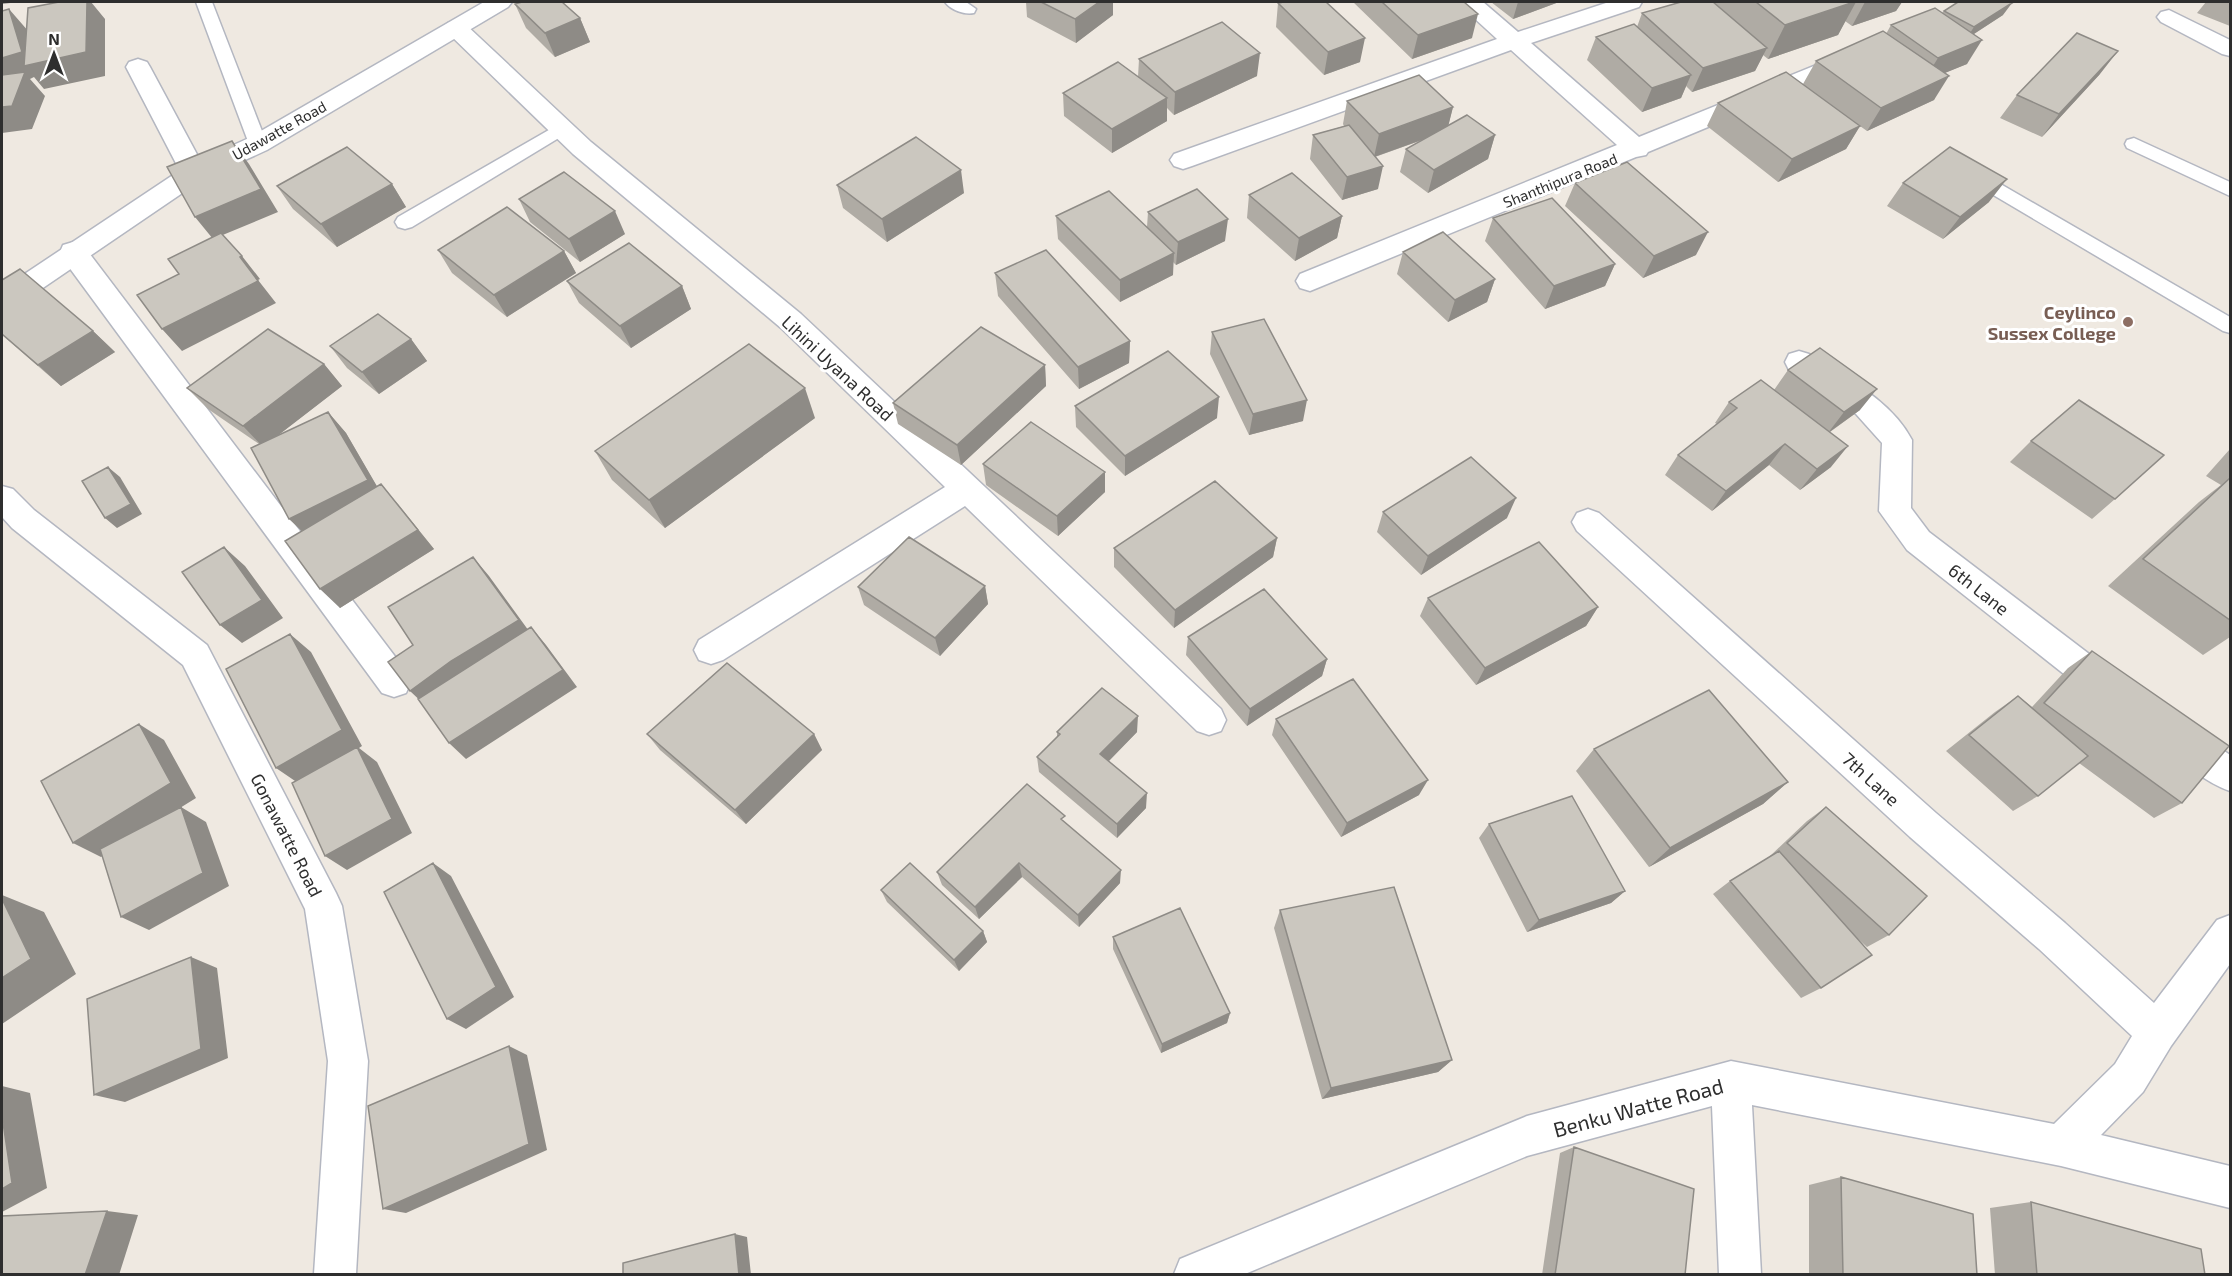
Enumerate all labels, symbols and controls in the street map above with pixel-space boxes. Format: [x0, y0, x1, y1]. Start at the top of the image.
north arrow [24, 24, 84, 84]
text: N [48, 29, 60, 48]
street label: Udawatte Road [229, 97, 329, 163]
street label: Shanthipura Road [1500, 149, 1620, 211]
place label: Ceylinco Sussex College [1988, 301, 2116, 344]
street label: Lihini Uyana Road [778, 311, 898, 425]
marker: Ceylinco Sussex College [2121, 315, 2135, 329]
street label: 6th Lane [1944, 559, 2014, 619]
street label: 7th Lane [1838, 747, 1904, 811]
street label: Gonawatte Road [246, 770, 328, 900]
street label: Benku Watte Road [1550, 1072, 1726, 1142]

